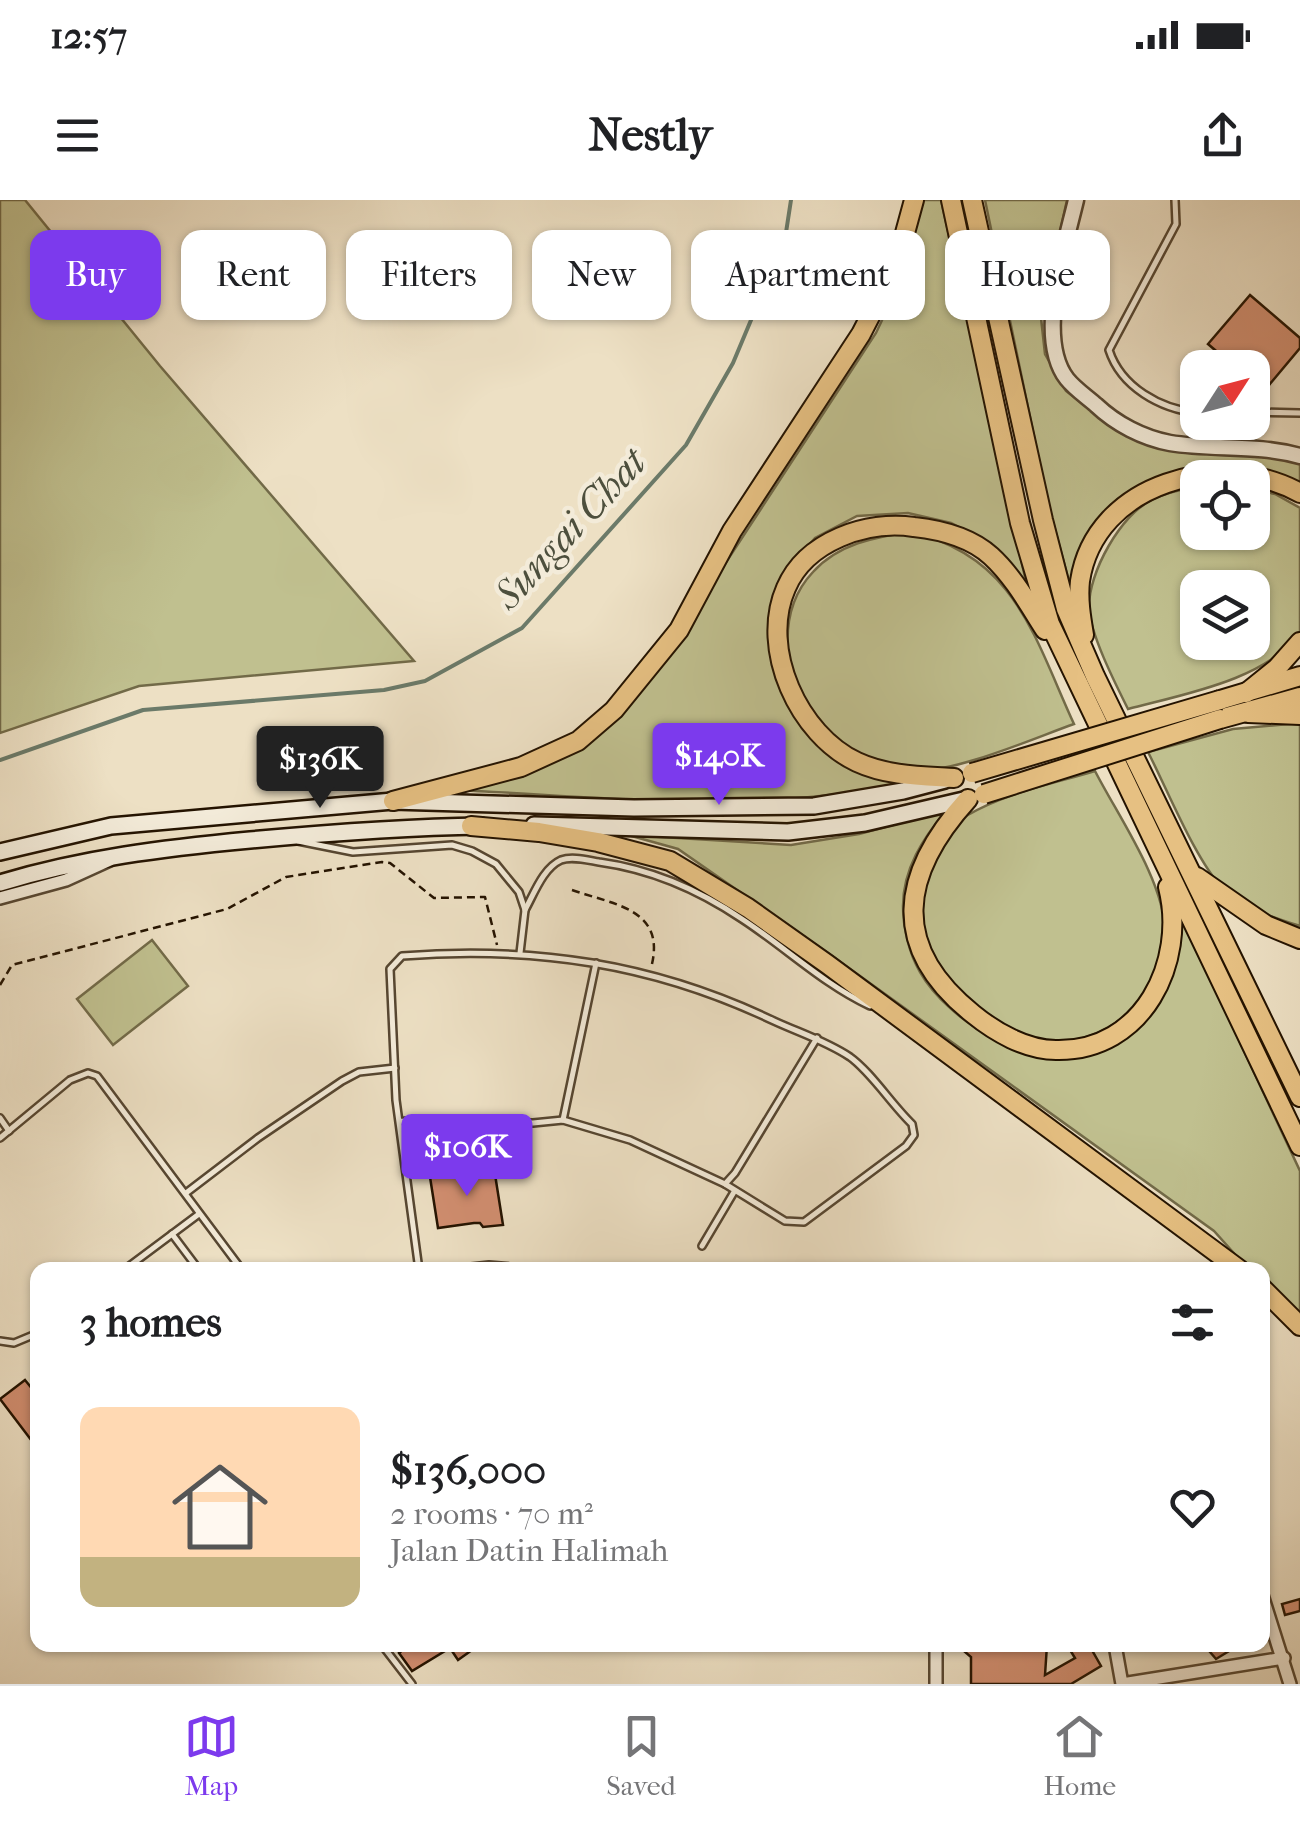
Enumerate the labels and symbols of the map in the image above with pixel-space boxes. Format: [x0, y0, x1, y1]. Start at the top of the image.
north arrow [1180, 350, 1270, 440]
water label: Sungai Chat [484, 437, 658, 619]
pin: $140K [649, 723, 789, 808]
pin: $136K [250, 726, 390, 811]
pin: $106K [397, 1114, 537, 1199]

